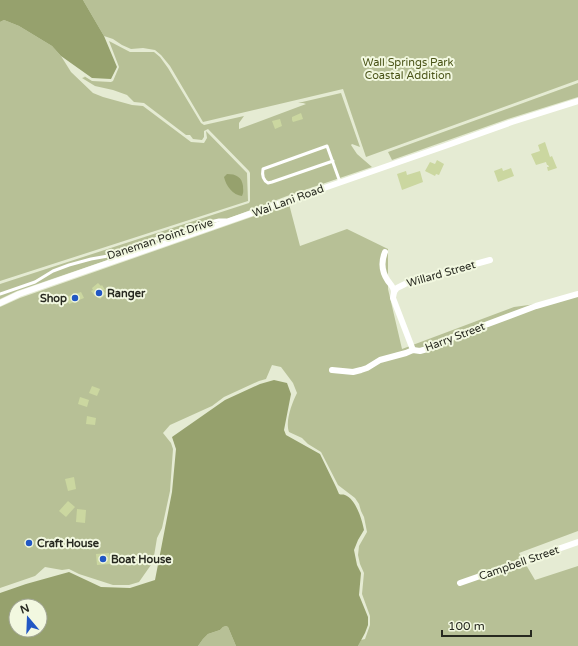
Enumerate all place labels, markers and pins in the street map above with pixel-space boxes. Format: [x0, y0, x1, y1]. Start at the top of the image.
place label: Ranger [107, 287, 146, 301]
marker: Ranger [94, 288, 104, 298]
place label: Shop [40, 292, 67, 306]
marker: Shop [70, 293, 80, 303]
place label: Craft House [37, 537, 100, 550]
marker: Craft House [24, 538, 34, 548]
place label: Boat House [111, 553, 172, 566]
marker: Boat House [98, 554, 108, 564]

